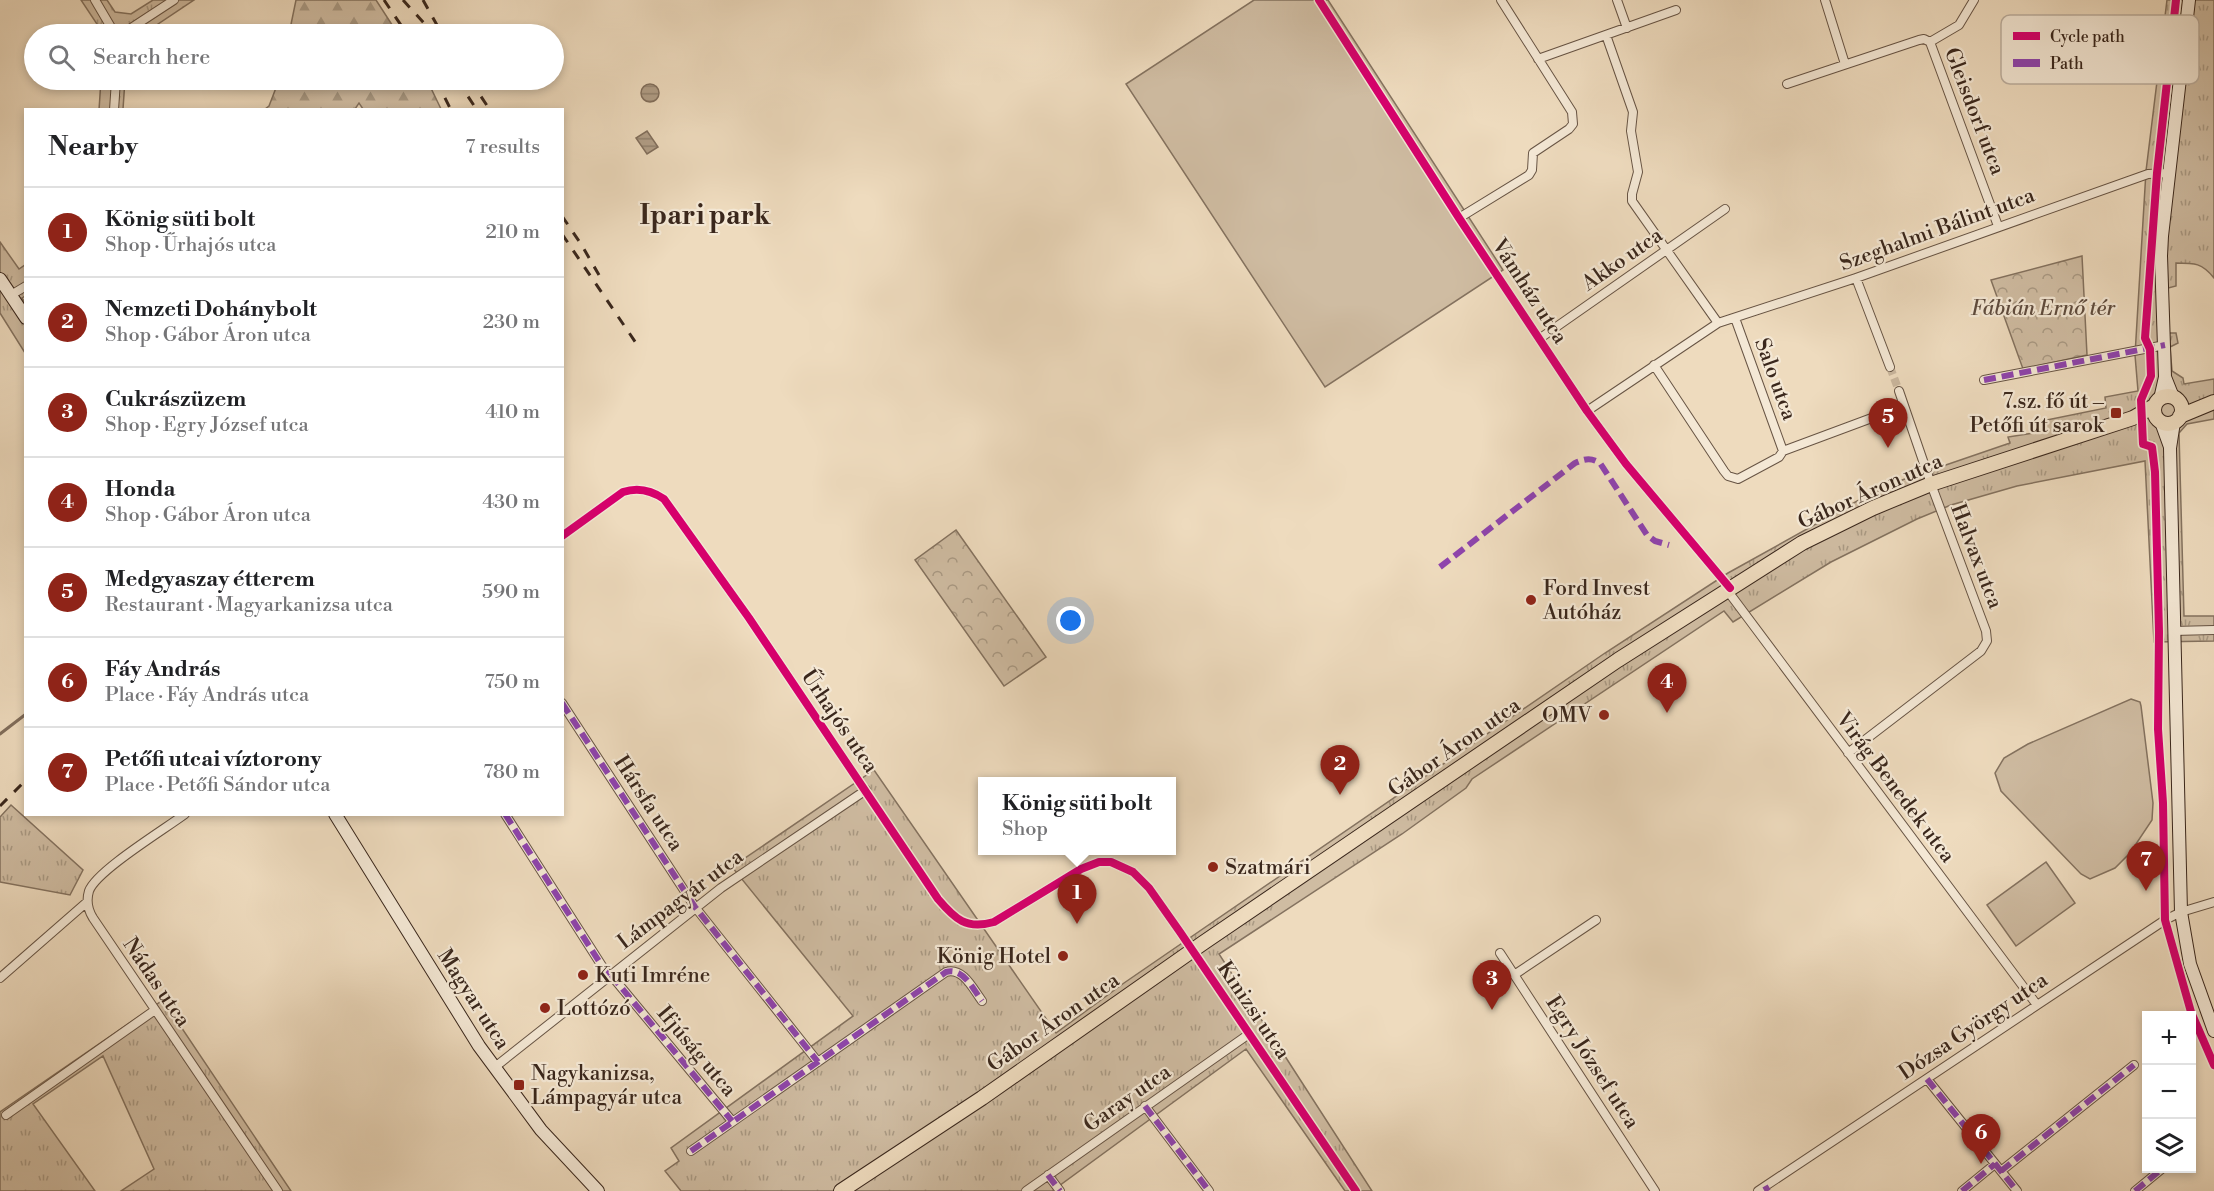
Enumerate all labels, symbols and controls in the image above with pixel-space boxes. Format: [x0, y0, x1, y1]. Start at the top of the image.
legend [2001, 15, 2199, 84]
search box [24, 24, 564, 90]
text: Cycle path [2050, 27, 2125, 47]
icon: search [45, 41, 78, 74]
text: Search here [93, 44, 210, 71]
street label: Gleisdorf utca [1938, 44, 2010, 179]
text: Path [2050, 54, 2084, 74]
text: Nearby [48, 131, 138, 163]
text: 7 results [465, 135, 540, 160]
street label: Szeghalmi Bálint utca [1836, 182, 2039, 277]
district label: Ipari park [640, 199, 771, 233]
text: König süti bolt [105, 206, 255, 233]
text: 1 [63, 220, 72, 245]
text: 210 m [485, 220, 540, 245]
street label: Akko utca [1576, 222, 1668, 298]
text: Shop · Űrhajós utca [105, 233, 276, 258]
street label: Vámház utca [1485, 233, 1573, 349]
text: Nemzeti Dohánybolt [105, 296, 317, 323]
park label: Fábián Ernő tér [1971, 296, 2116, 322]
text: 2 [61, 310, 74, 335]
text: 230 m [483, 310, 540, 335]
text: Shop · Gábor Áron utca [105, 323, 311, 348]
street label: Salo utca [1748, 335, 1802, 424]
text: Cukrászüzem [105, 386, 246, 413]
place label: 7.sz. fő út – Petőfi út sarok [1969, 389, 2105, 439]
pin: 5 [1868, 398, 1908, 448]
text: 3 [61, 400, 74, 425]
text: 410 m [485, 400, 540, 425]
marker: 7.sz. fő út – Petőfi út sarok [2109, 406, 2123, 420]
text: Shop · Egry József utca [105, 413, 309, 438]
street label: Gábor Áron utca [1793, 446, 1947, 535]
text: Honda [105, 476, 175, 503]
text: 4 [61, 490, 74, 515]
text: 430 m [482, 490, 540, 515]
street label: Halvax utca [1944, 500, 2008, 613]
text: Shop · Gábor Áron utca [105, 503, 311, 528]
text: Medgyaszay étterem [105, 566, 315, 593]
place label: Ford Invest Autóház [1542, 576, 1651, 626]
text: 5 [61, 580, 74, 605]
text: 590 m [482, 580, 540, 605]
text: Restaurant · Magyarkanizsa utca [105, 593, 393, 618]
marker: Ford Invest Autóház [1524, 593, 1538, 607]
your location [1056, 606, 1085, 635]
text: Fáy András [105, 656, 220, 683]
street label: Űrhajós utca [795, 664, 885, 779]
pin: 4 [1648, 664, 1686, 713]
text: 6 [61, 670, 74, 695]
text: 750 m [484, 670, 540, 695]
text: Place · Fáy András utca [105, 683, 309, 708]
street label: Gábor Áron utca [1382, 691, 1526, 803]
place label: OMV [1542, 703, 1593, 729]
street label: Virág Benedek utca [1829, 706, 1961, 869]
marker: OMV [1597, 708, 1611, 722]
text: Petőfi utcai víztorony [105, 746, 321, 773]
pin: 2 [1320, 746, 1360, 795]
street label: Hársfa utca [608, 751, 689, 856]
text: 7 [62, 760, 73, 785]
text: 780 m [483, 760, 540, 785]
text: Place · Petőfi Sándor utca [105, 773, 330, 798]
popup [978, 777, 1176, 855]
text: König süti bolt [1002, 790, 1152, 817]
text: Shop [1002, 817, 1048, 842]
pin: 7 [2126, 842, 2166, 891]
street label: Lámpagyár utca [612, 844, 749, 956]
place label: Szatmári [1225, 855, 1311, 881]
marker: Szatmári [1206, 860, 1220, 874]
pin: 1 [1058, 874, 1096, 924]
street label: Nádas utca [117, 933, 196, 1033]
street label: Magyar utca [431, 944, 515, 1055]
place label: König Hotel [937, 944, 1051, 970]
marker: König Hotel [1056, 949, 1070, 963]
street label: Kinizsi utca [1211, 957, 1296, 1065]
pin: 3 [1472, 960, 1512, 1010]
place label: Kuti Imréne [595, 963, 710, 989]
street label: Gábor Áron utca [981, 966, 1125, 1078]
street label: Dózsa György utca [1894, 967, 2053, 1086]
marker: Kuti Imréne [576, 968, 590, 982]
street label: Egry József utca [1540, 991, 1645, 1134]
place label: Lottózó [557, 996, 631, 1022]
marker: Lottózó [538, 1001, 552, 1015]
street label: Ifjúság utca [651, 1001, 742, 1103]
map controls [2142, 1011, 2196, 1173]
button: + [2142, 1011, 2196, 1065]
street label: Garay utca [1079, 1059, 1176, 1138]
place label: Nagykanizsa, Lámpagyár utca [531, 1061, 682, 1111]
button: − [2142, 1065, 2196, 1119]
marker: Nagykanizsa, Lámpagyár utca [512, 1078, 526, 1092]
pin: 6 [1962, 1114, 2000, 1164]
button: layers [2142, 1119, 2196, 1173]

